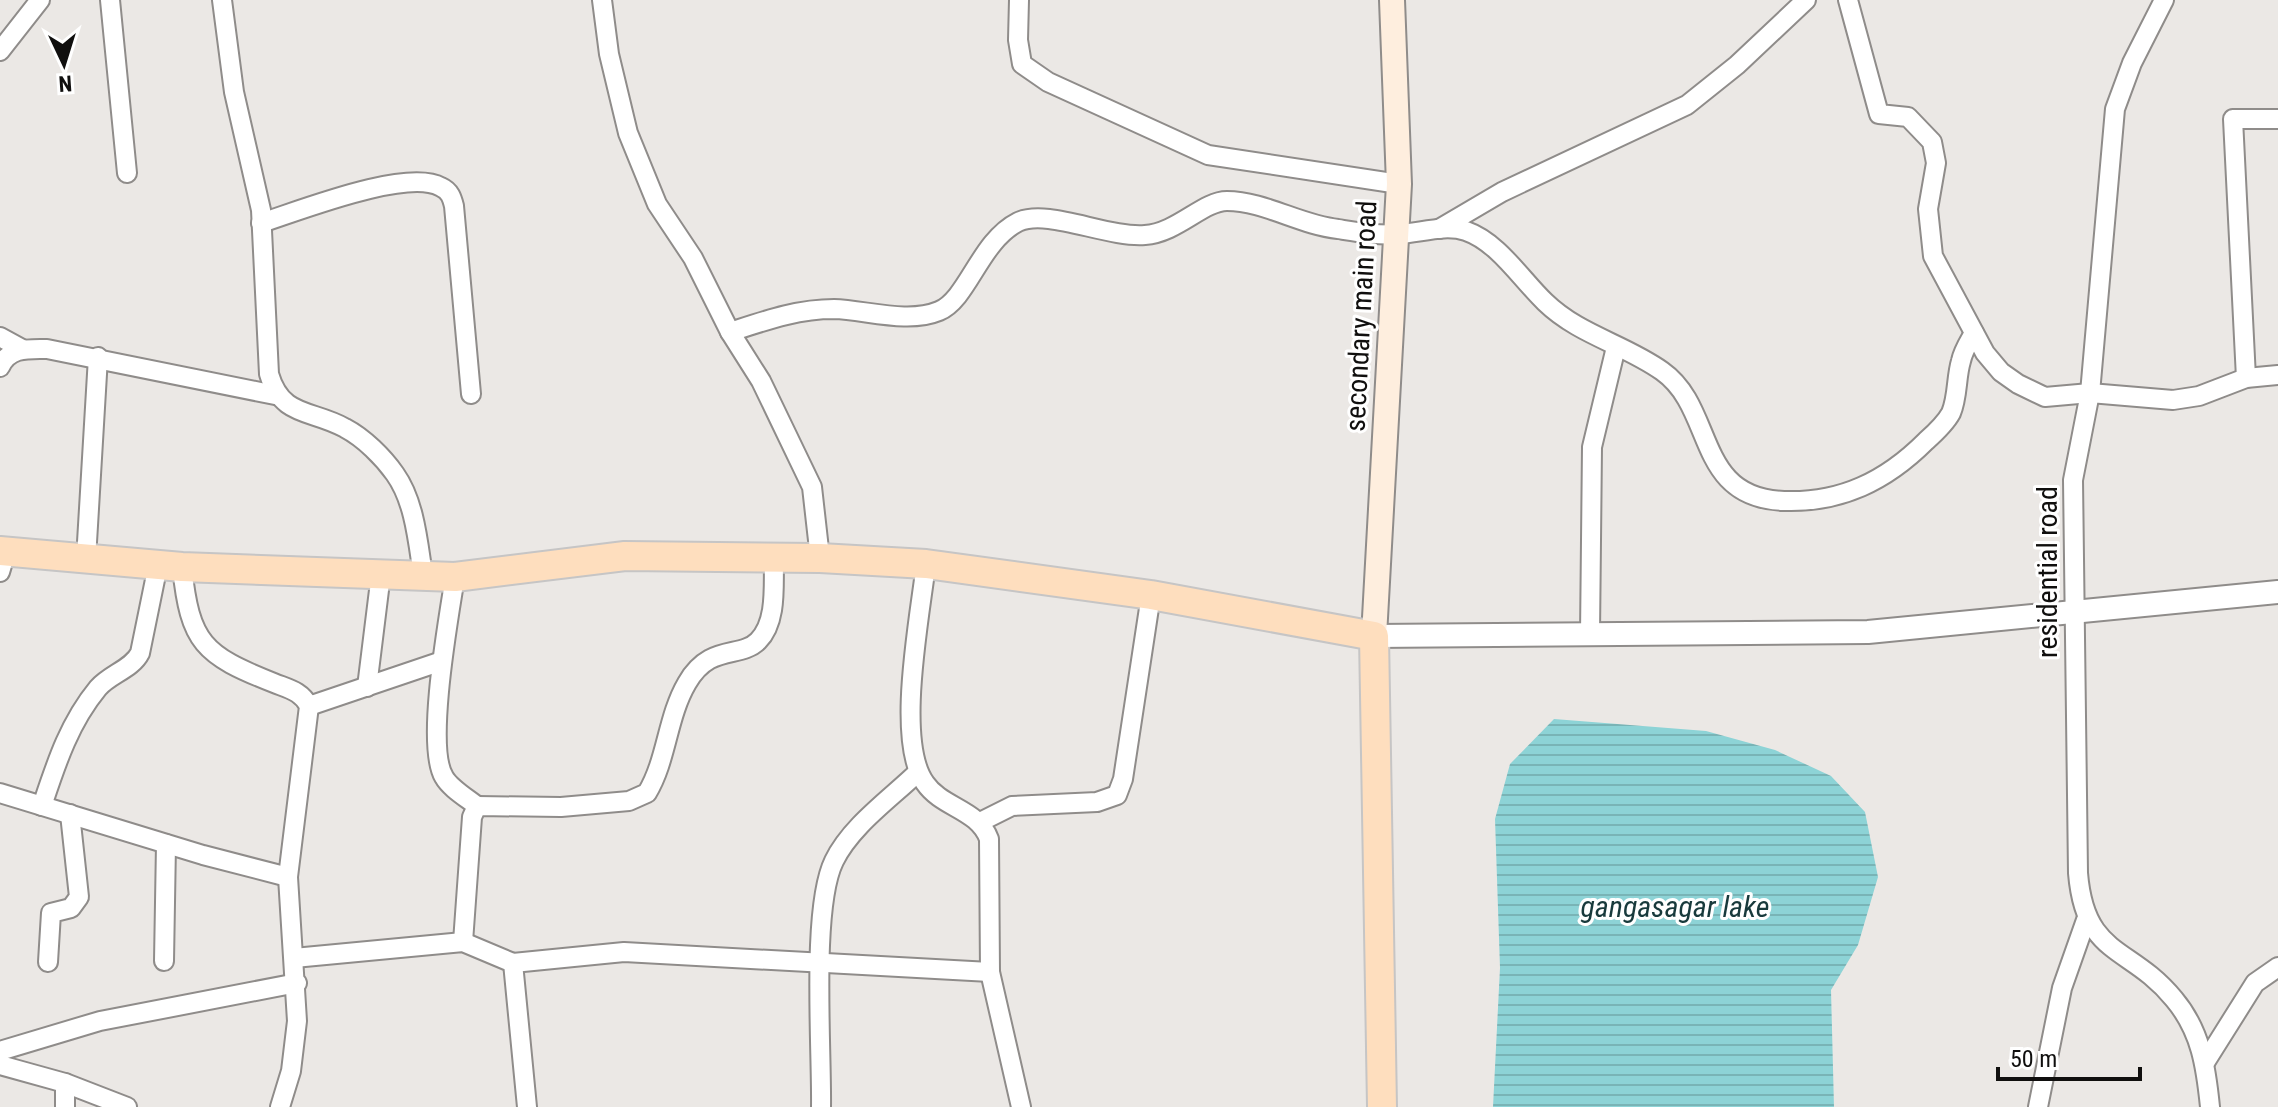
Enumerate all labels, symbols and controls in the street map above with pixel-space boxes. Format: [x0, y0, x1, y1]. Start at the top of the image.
north arrow [24, 24, 104, 104]
text: N [58, 71, 73, 96]
street label: secondary main road [1338, 200, 1384, 432]
street label: residential road [2031, 486, 2064, 658]
water label: gangasagar lake [1581, 889, 1769, 924]
scale bar [1998, 1031, 2140, 1081]
text: 50 m [2010, 1045, 2057, 1073]

